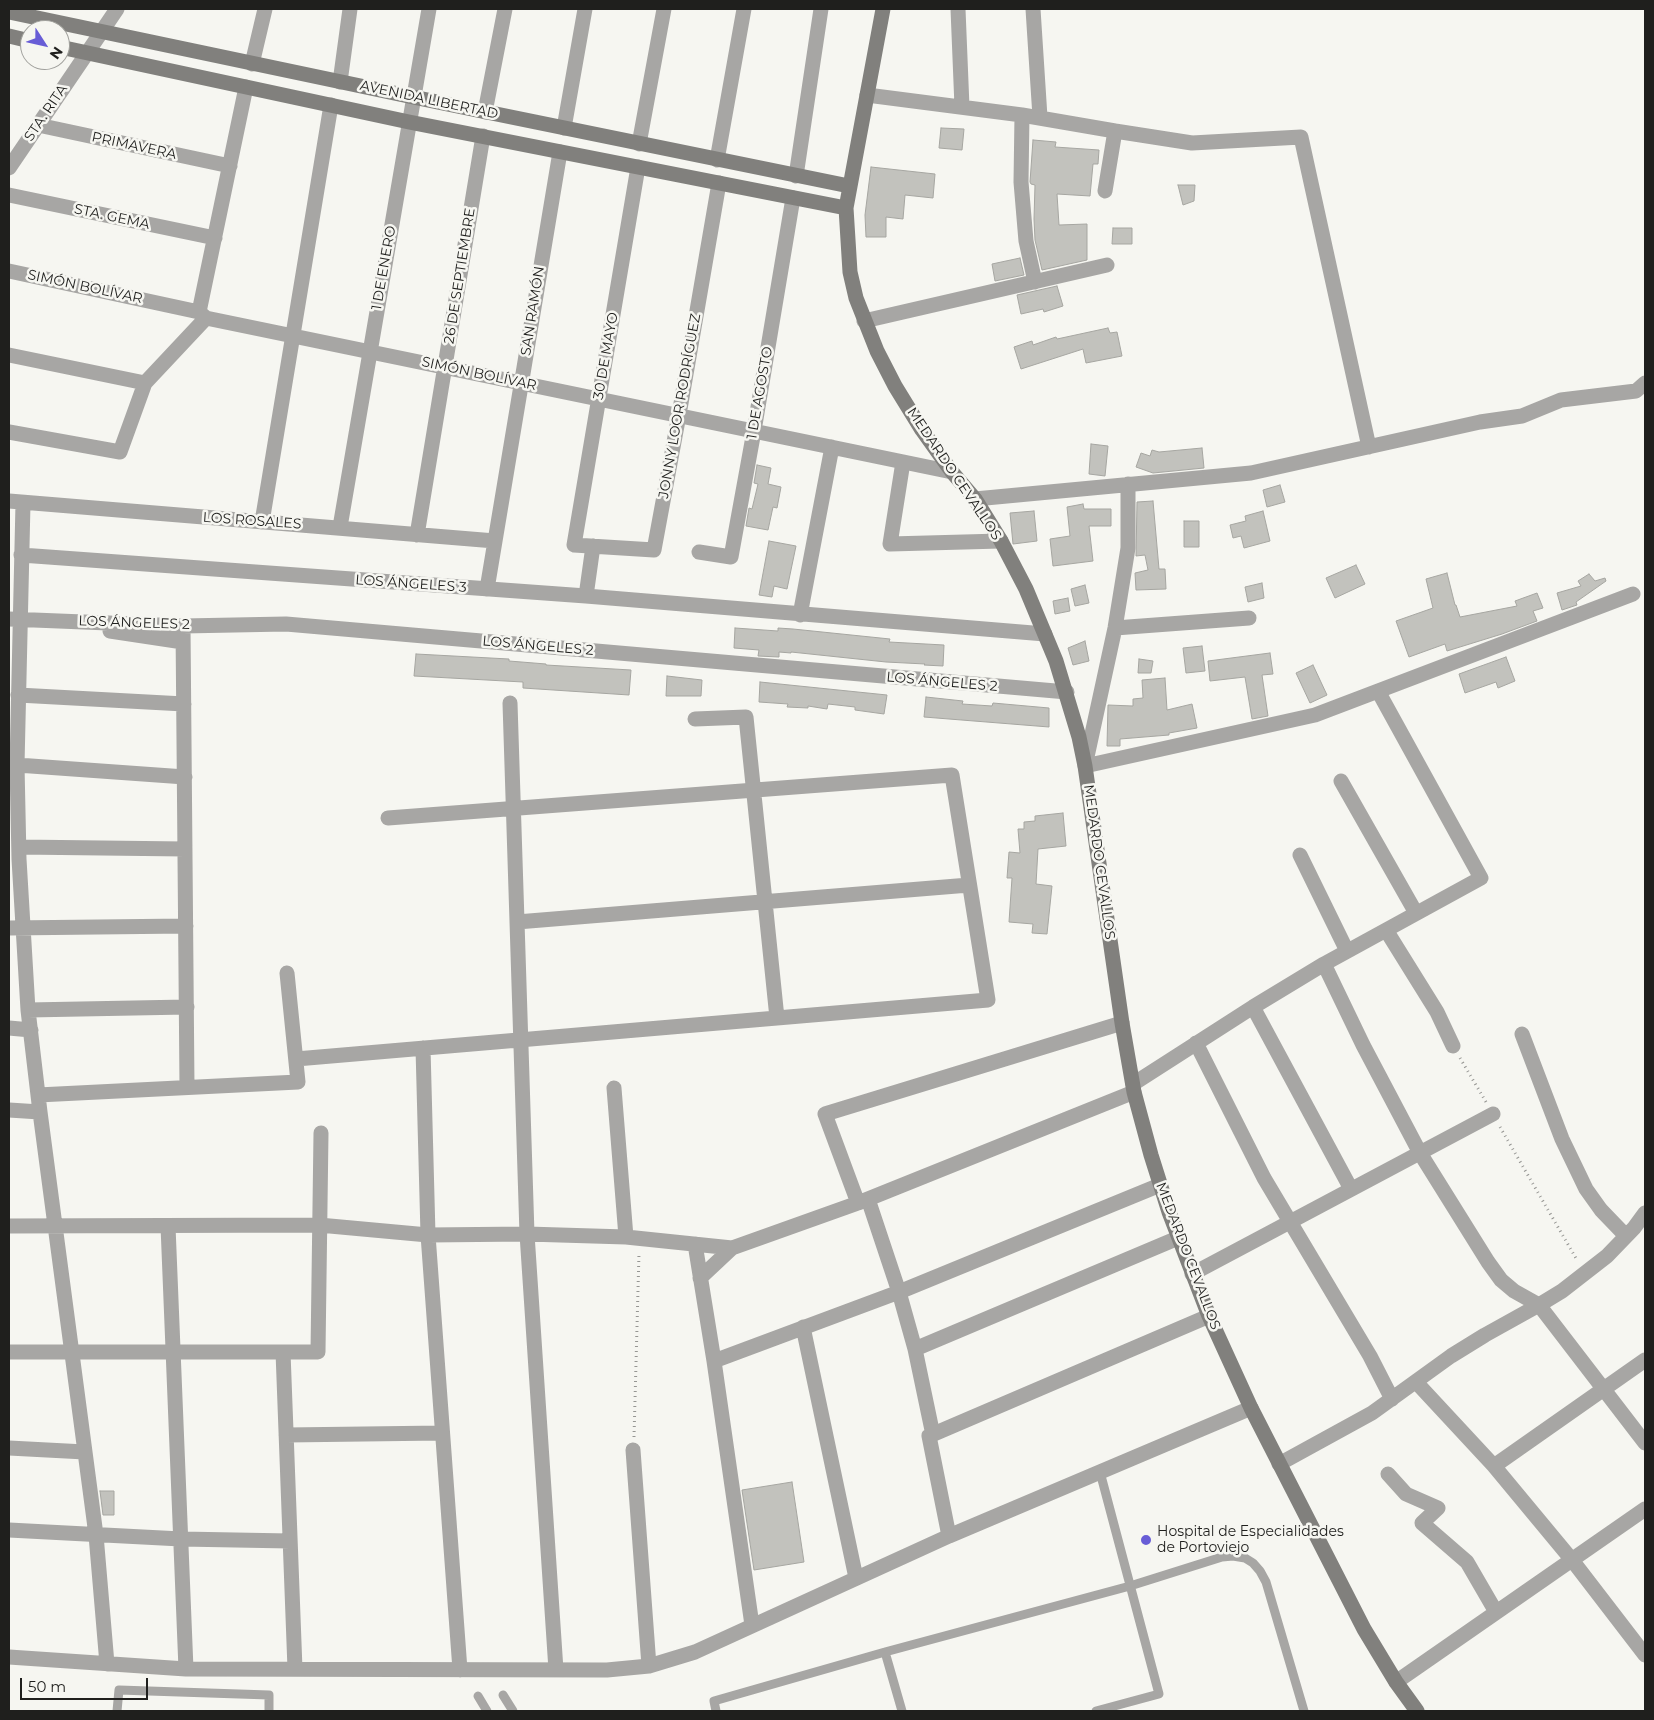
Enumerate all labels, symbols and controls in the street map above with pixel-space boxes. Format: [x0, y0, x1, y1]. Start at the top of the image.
north arrow [20, 20, 70, 70]
text: N [46, 43, 67, 63]
street label: AVENIDA LIBERTAD [358, 77, 500, 123]
street label: STA. RITA [21, 81, 71, 145]
street label: PRIMAVERA [90, 129, 178, 163]
street label: STA. GEMA [73, 201, 151, 233]
street label: 26 DE SEPTIEMBRE [441, 207, 479, 345]
street label: 1 DE ENERO [368, 225, 400, 311]
street label: SAN RAMÓN [518, 265, 548, 357]
street label: SIMÓN BOLÍVAR [26, 267, 144, 307]
street label: 30 DE MAYO [590, 311, 622, 401]
street label: JONNY LOOR RODRÍGUEZ [655, 312, 705, 500]
street label: 1 DE AGOSTO [744, 345, 776, 441]
street label: SIMÓN BOLÍVAR [420, 354, 538, 394]
street label: MEDARDO CEVALLOS [903, 404, 1005, 544]
street label: LOS ROSALES [202, 509, 302, 533]
street label: LOS ÁNGELES 3 [355, 572, 467, 596]
street label: LOS ÁNGELES 2 [78, 613, 190, 633]
street label: LOS ÁNGELES 2 [482, 633, 594, 659]
street label: LOS ÁNGELES 2 [886, 669, 998, 695]
street label: MEDARDO CEVALLOS [1080, 783, 1118, 941]
street label: MEDARDO CEVALLOS [1152, 1180, 1224, 1332]
place label: Hospital de Especialidades de Portoviejo [1157, 1524, 1344, 1556]
marker: Hospital de Especialidades de Portoviejo [1139, 1533, 1153, 1547]
scale bar [22, 1668, 150, 1700]
text: 50 m [28, 1677, 66, 1696]

